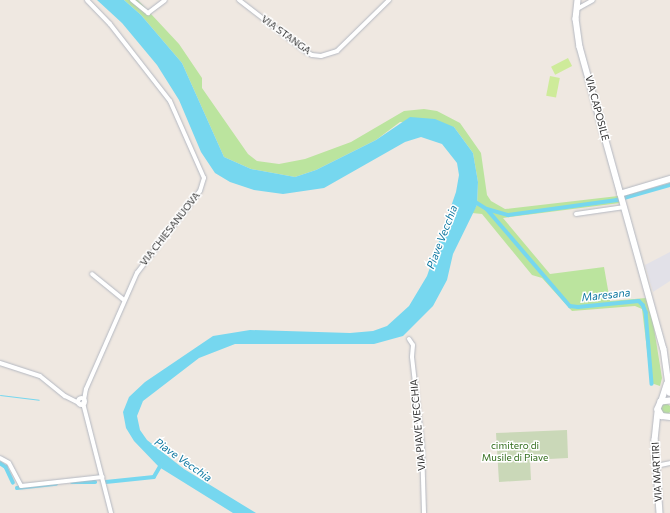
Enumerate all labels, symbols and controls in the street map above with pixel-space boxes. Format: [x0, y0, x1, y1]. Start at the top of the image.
street label: VIA STANGA [259, 13, 313, 57]
street label: VIA CAPOSILE [583, 74, 611, 142]
street label: VIA CHIESANUOVA [138, 190, 202, 268]
water label: Piave Vecchia [424, 203, 460, 271]
water label: Maresana [581, 286, 631, 304]
street label: VIA PIAVE VECCHIA [408, 379, 428, 471]
water label: Piave Vecchia [152, 435, 214, 485]
park label: cimitero di Musile di Piave [482, 439, 548, 462]
street label: VIA MARTIRI [649, 442, 665, 502]

